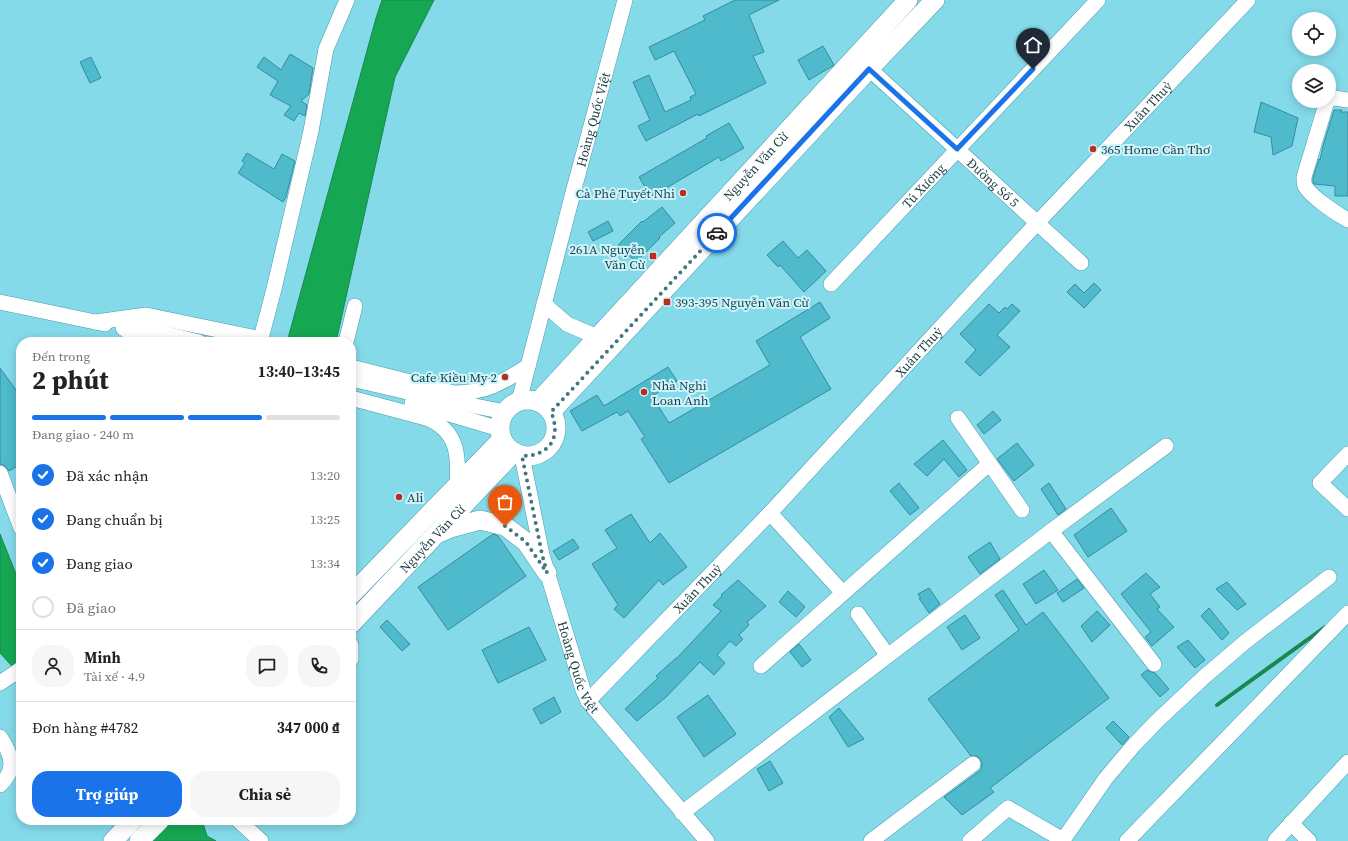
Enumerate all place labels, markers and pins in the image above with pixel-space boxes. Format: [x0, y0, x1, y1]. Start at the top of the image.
pin [1016, 28, 1050, 69]
place label: 365 Home Cần Thơ [1101, 141, 1210, 158]
marker: 365 Home Cần Thơ [1088, 144, 1098, 154]
place label: Cà Phê Tuyết Nhi [576, 185, 675, 202]
marker: Cà Phê Tuyết Nhi [678, 188, 688, 198]
place label: 261A Nguyễn Văn Cừ [570, 241, 645, 273]
marker: 261A Nguyễn Văn Cừ [648, 251, 658, 261]
place label: 393-395 Nguyễn Văn Cừ [675, 294, 809, 311]
marker: 393-395 Nguyễn Văn Cừ [662, 297, 672, 307]
place label: Cafe Kiều My 2 [411, 369, 497, 386]
marker: Cafe Kiều My 2 [500, 372, 510, 382]
place label: Nhà Nghỉ Loan Anh [652, 377, 709, 409]
marker: Nhà Nghỉ Loan Anh [639, 387, 649, 397]
pin [488, 485, 522, 526]
place label: Ali [407, 489, 424, 506]
marker: Ali [394, 492, 404, 502]

